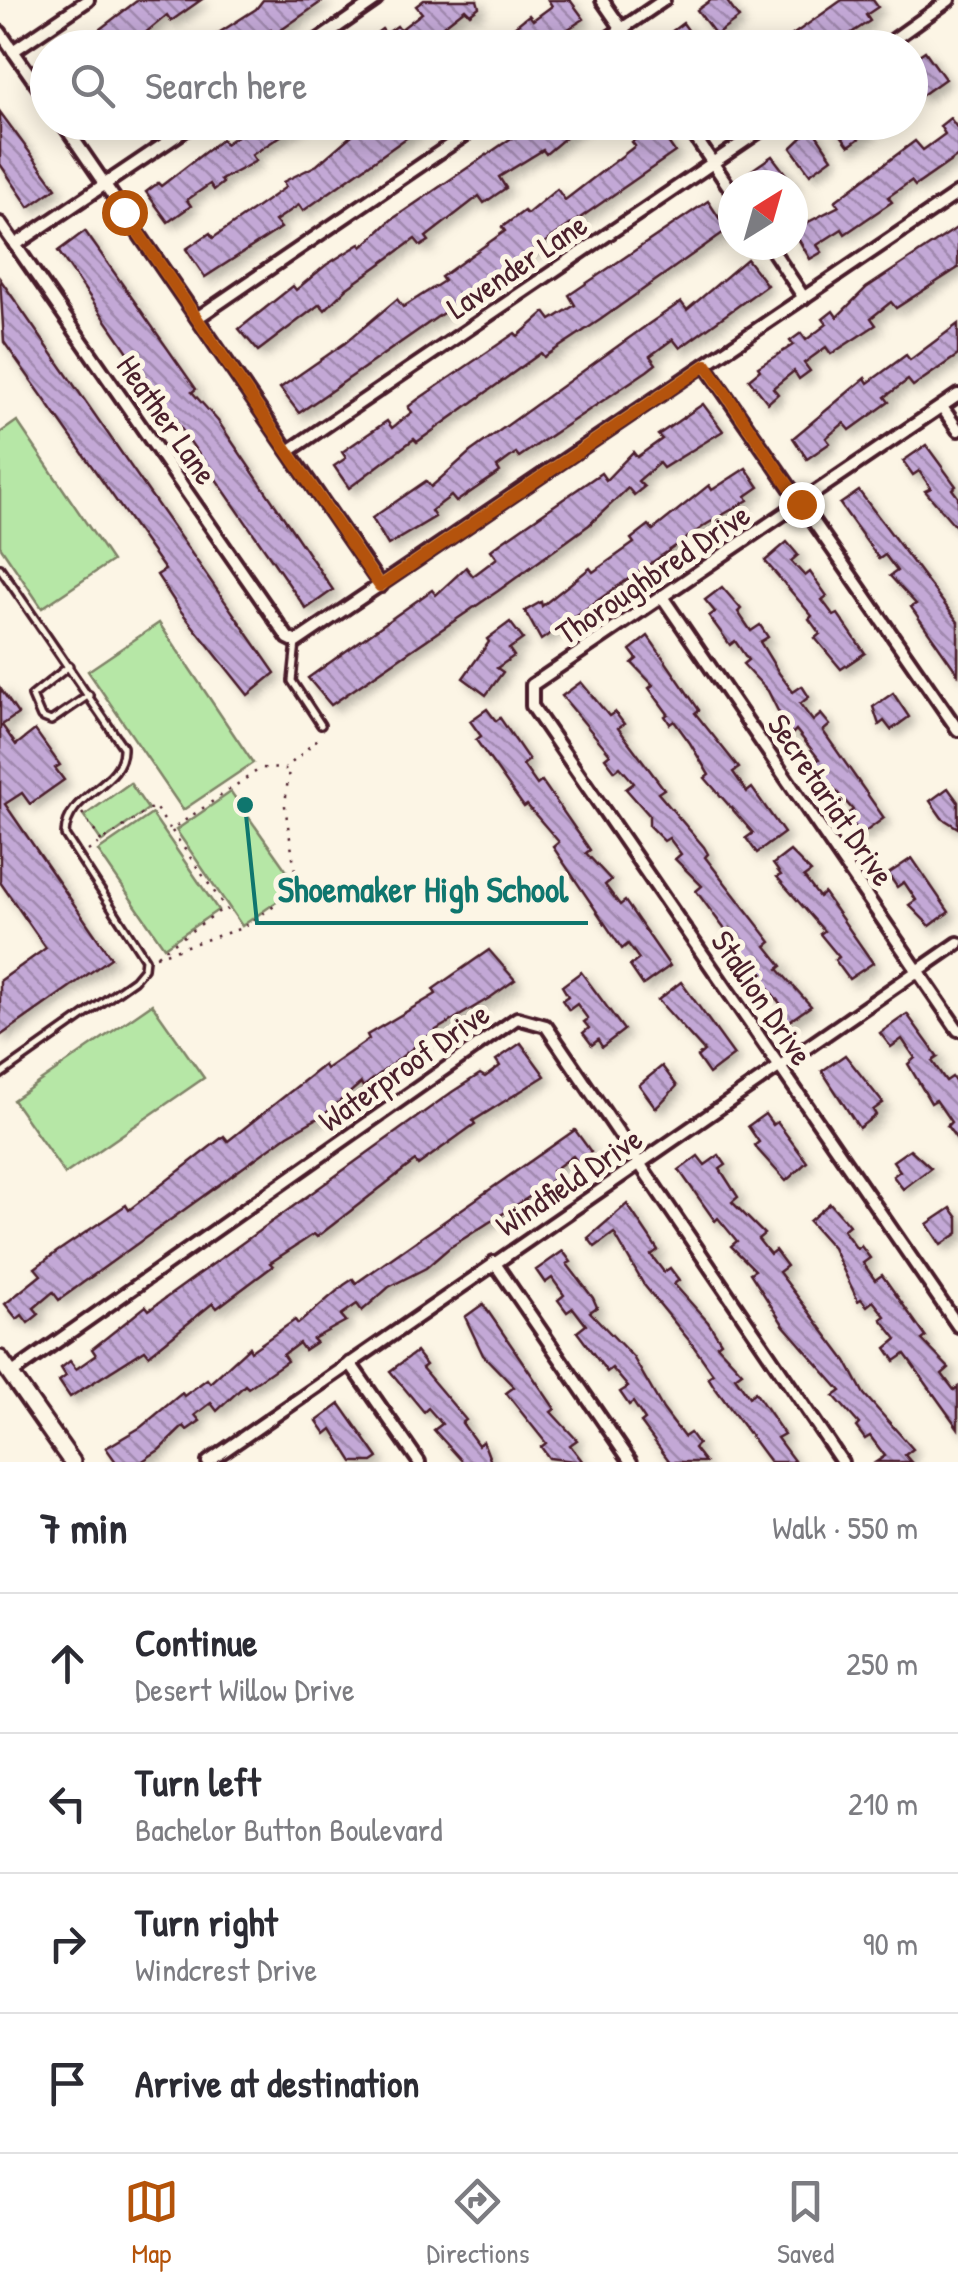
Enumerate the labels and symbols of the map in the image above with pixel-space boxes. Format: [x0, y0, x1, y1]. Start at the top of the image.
north arrow [718, 170, 808, 260]
route start [102, 190, 148, 236]
street label: Lavender Lane [438, 203, 596, 328]
street label: Heather Lane [107, 346, 228, 493]
route end [779, 482, 825, 528]
street label: Thoroughbred Drive [547, 493, 758, 654]
street label: Secretariat Drive [758, 705, 905, 894]
callout: Shoemaker High School [257, 858, 588, 923]
text: Shoemaker High School [278, 866, 569, 914]
street label: Stallion Drive [701, 922, 823, 1074]
street label: Waterproof Drive [310, 992, 498, 1141]
street label: Windfield Drive [487, 1117, 651, 1246]

